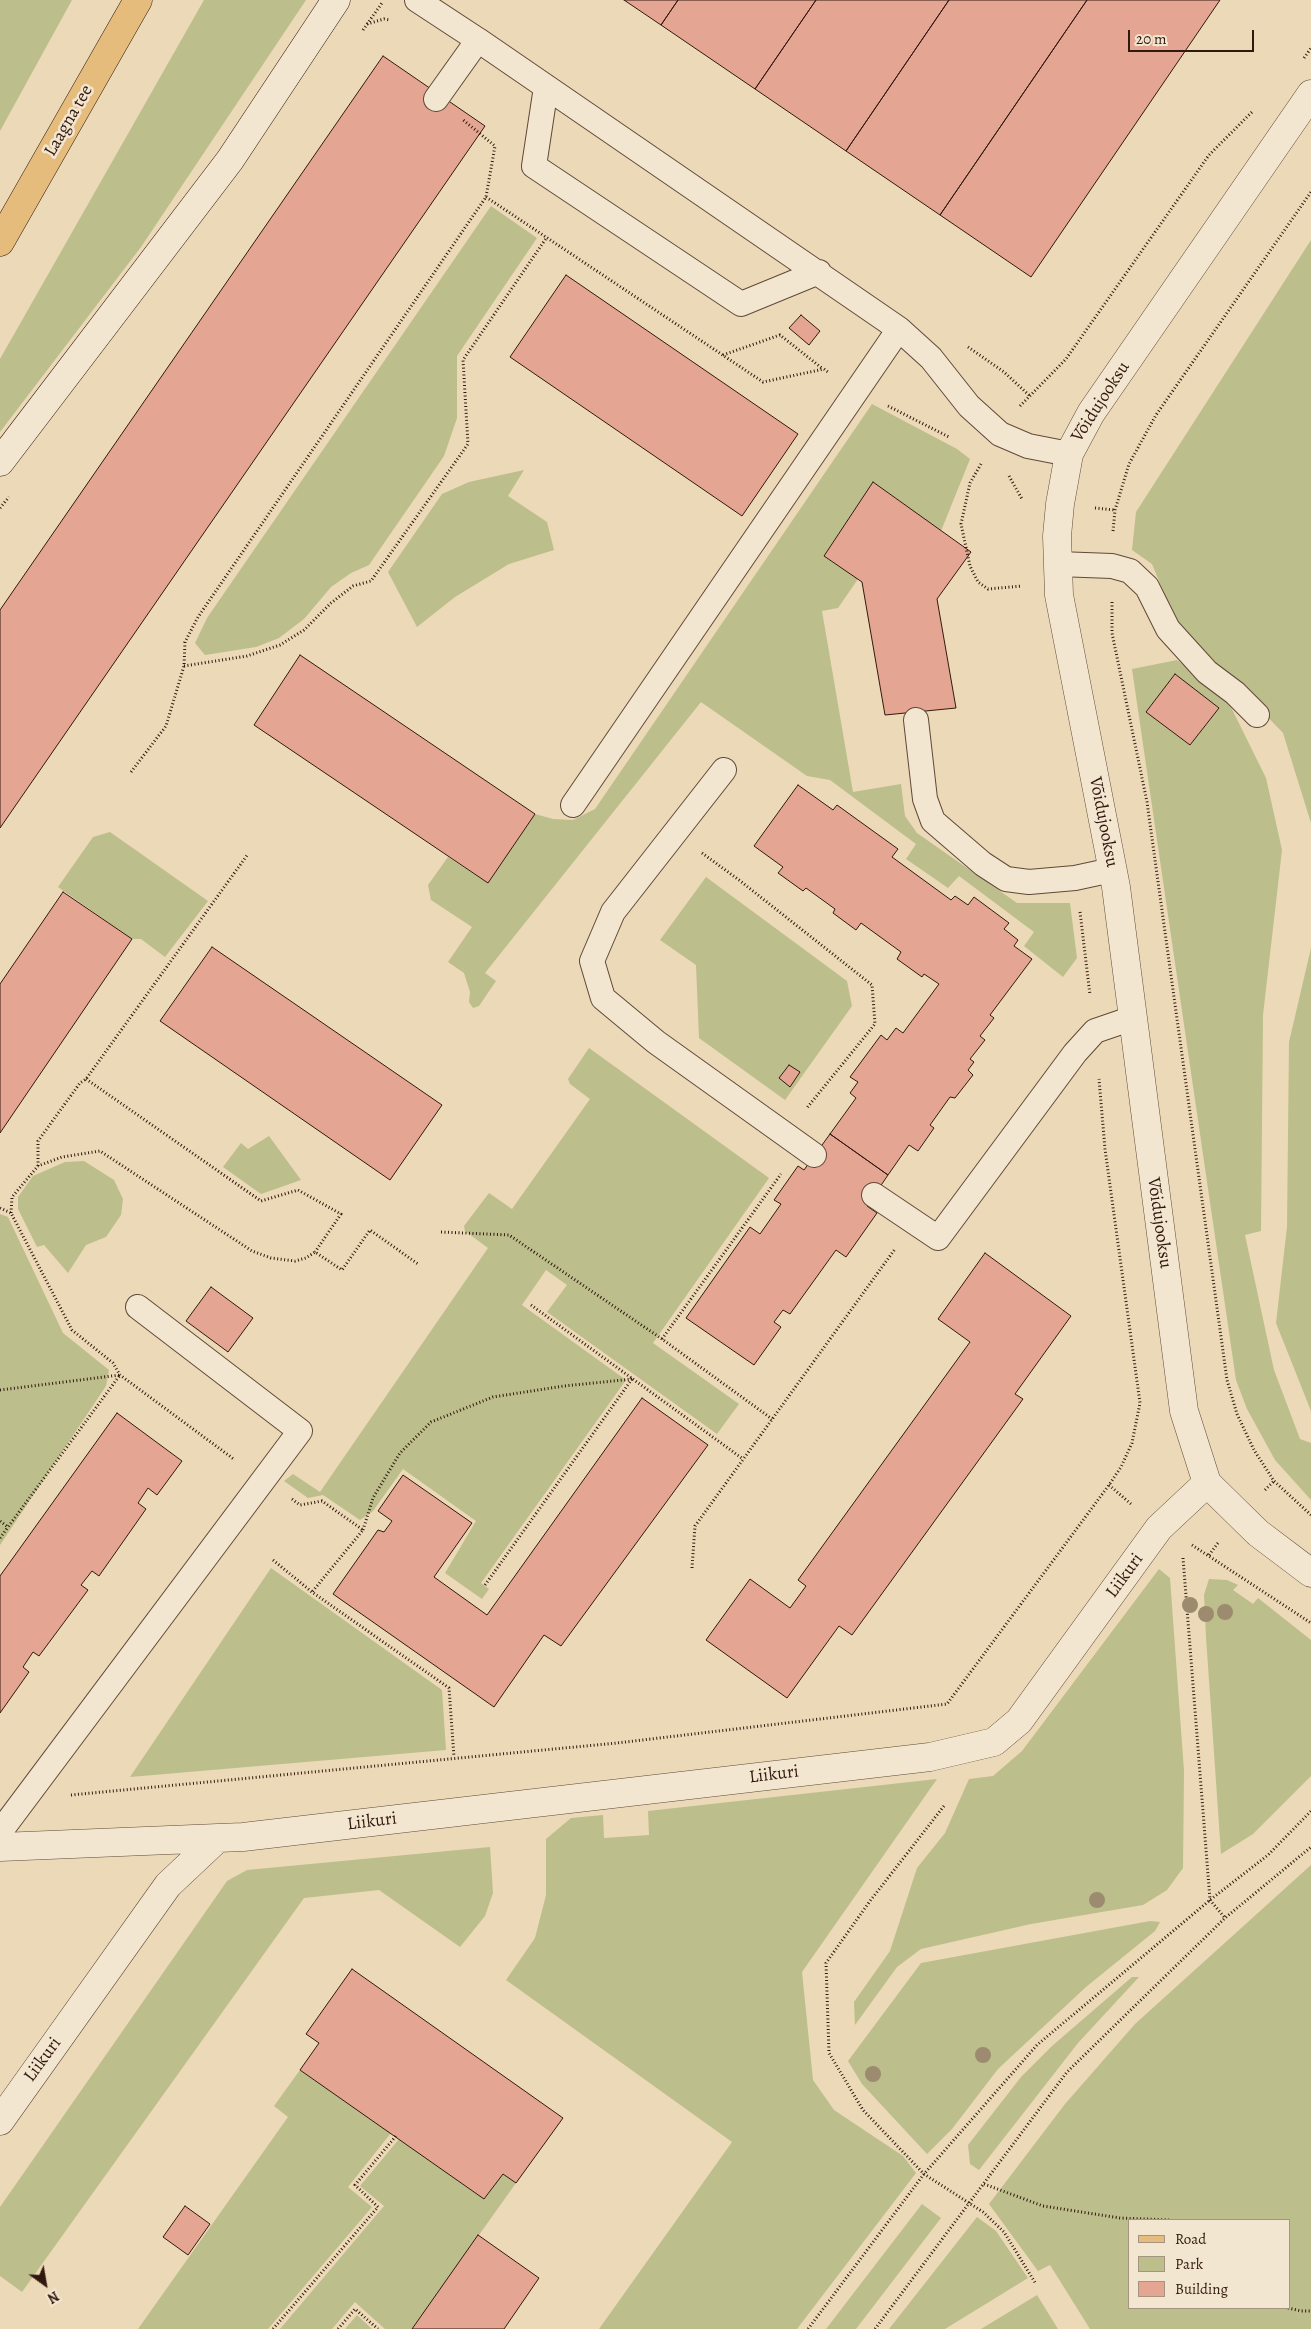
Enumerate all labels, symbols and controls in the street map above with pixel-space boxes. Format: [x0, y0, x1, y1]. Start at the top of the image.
scale bar [1131, 20, 1257, 52]
text: 20 m [1136, 29, 1167, 49]
street label: Laagna tee [40, 81, 98, 161]
street label: Võidujooksu [1067, 358, 1135, 446]
street label: Võidujooksu [1084, 775, 1122, 869]
street label: Võidujooksu [1142, 1176, 1176, 1270]
street label: Liikuri [1102, 1549, 1148, 1603]
street label: Liikuri [748, 1761, 800, 1789]
street label: Liikuri [346, 1808, 398, 1836]
street label: Liikuri [20, 2033, 66, 2087]
legend [1128, 2219, 1291, 2309]
text: Road [1175, 2229, 1206, 2249]
text: Park [1175, 2254, 1203, 2274]
north arrow [20, 2259, 70, 2309]
text: Building [1175, 2279, 1228, 2299]
text: N [44, 2286, 63, 2308]

